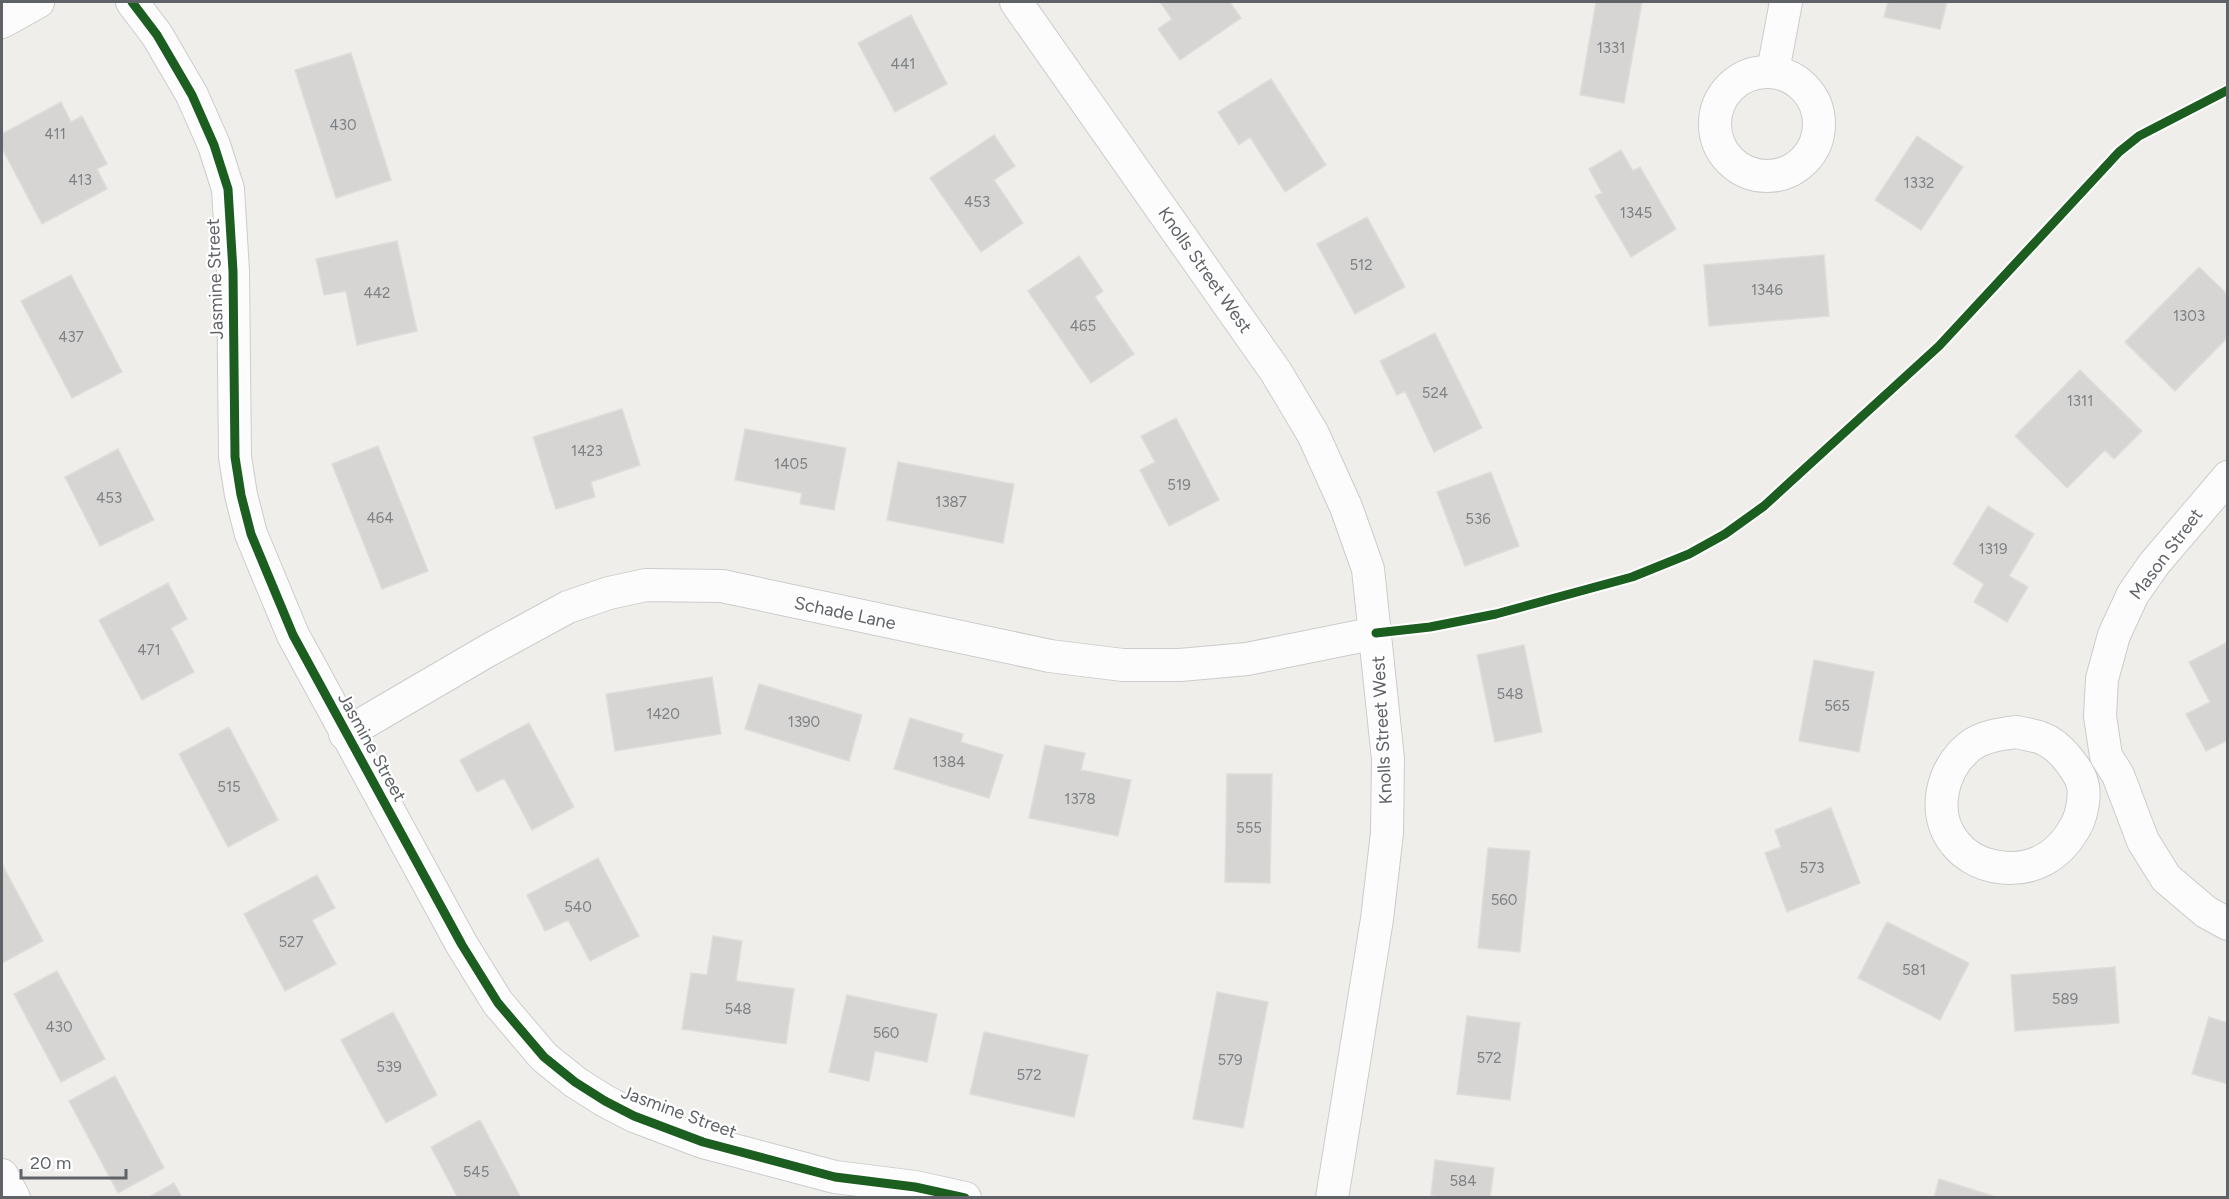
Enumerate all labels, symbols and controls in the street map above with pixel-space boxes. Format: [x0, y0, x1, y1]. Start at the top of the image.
house number: 1331 [1597, 39, 1625, 57]
house number: 441 [891, 55, 915, 73]
house number: 430 [329, 116, 357, 134]
house number: 411 [44, 125, 66, 143]
house number: 413 [68, 171, 92, 189]
house number: 1332 [1904, 174, 1934, 192]
house number: 453 [964, 193, 990, 211]
street label: Knolls Street West [1153, 203, 1257, 337]
house number: 1345 [1620, 204, 1652, 222]
street label: Jasmine Street [202, 218, 228, 340]
house number: 512 [1349, 256, 1373, 274]
house number: 1346 [1751, 281, 1784, 299]
house number: 442 [363, 284, 391, 302]
house number: 1303 [2173, 307, 2205, 325]
house number: 465 [1070, 317, 1096, 335]
house number: 437 [58, 328, 84, 346]
house number: 524 [1422, 384, 1448, 402]
house number: 1311 [2067, 392, 2093, 410]
house number: 1423 [571, 442, 603, 460]
house number: 1405 [774, 455, 808, 473]
house number: 519 [1167, 476, 1191, 494]
house number: 453 [96, 489, 122, 507]
house number: 1387 [935, 493, 967, 511]
street label: Mason Street [2125, 504, 2207, 604]
house number: 464 [366, 509, 394, 527]
house number: 536 [1465, 510, 1491, 528]
house number: 1319 [1978, 540, 2008, 558]
street label: Schade Lane [792, 592, 898, 635]
house number: 471 [137, 641, 161, 659]
street label: Knolls Street West [1367, 655, 1397, 805]
house number: 548 [1496, 685, 1524, 703]
street label: Jasmine Street [333, 689, 411, 805]
house number: 565 [1824, 697, 1850, 715]
house number: 1420 [646, 705, 680, 723]
house number: 1390 [788, 713, 820, 731]
house number: 1384 [933, 753, 965, 771]
house number: 515 [217, 778, 241, 796]
house number: 1378 [1064, 790, 1096, 808]
house number: 555 [1236, 819, 1262, 837]
house number: 573 [1800, 859, 1824, 877]
house number: 560 [1491, 891, 1517, 909]
house number: 540 [564, 898, 592, 916]
house number: 527 [278, 933, 304, 951]
house number: 581 [1902, 961, 1926, 979]
house number: 589 [2052, 990, 2078, 1008]
house number: 548 [724, 1000, 752, 1018]
house number: 430 [45, 1018, 73, 1036]
house number: 560 [873, 1024, 899, 1042]
house number: 572 [1476, 1049, 1502, 1067]
house number: 579 [1217, 1051, 1243, 1069]
house number: 539 [376, 1058, 402, 1076]
house number: 572 [1016, 1066, 1042, 1084]
street label: Jasmine Street [618, 1081, 740, 1143]
scale bar [21, 1142, 126, 1180]
text: 20 m [30, 1152, 71, 1174]
house number: 545 [463, 1163, 489, 1181]
house number: 584 [1449, 1172, 1477, 1190]

